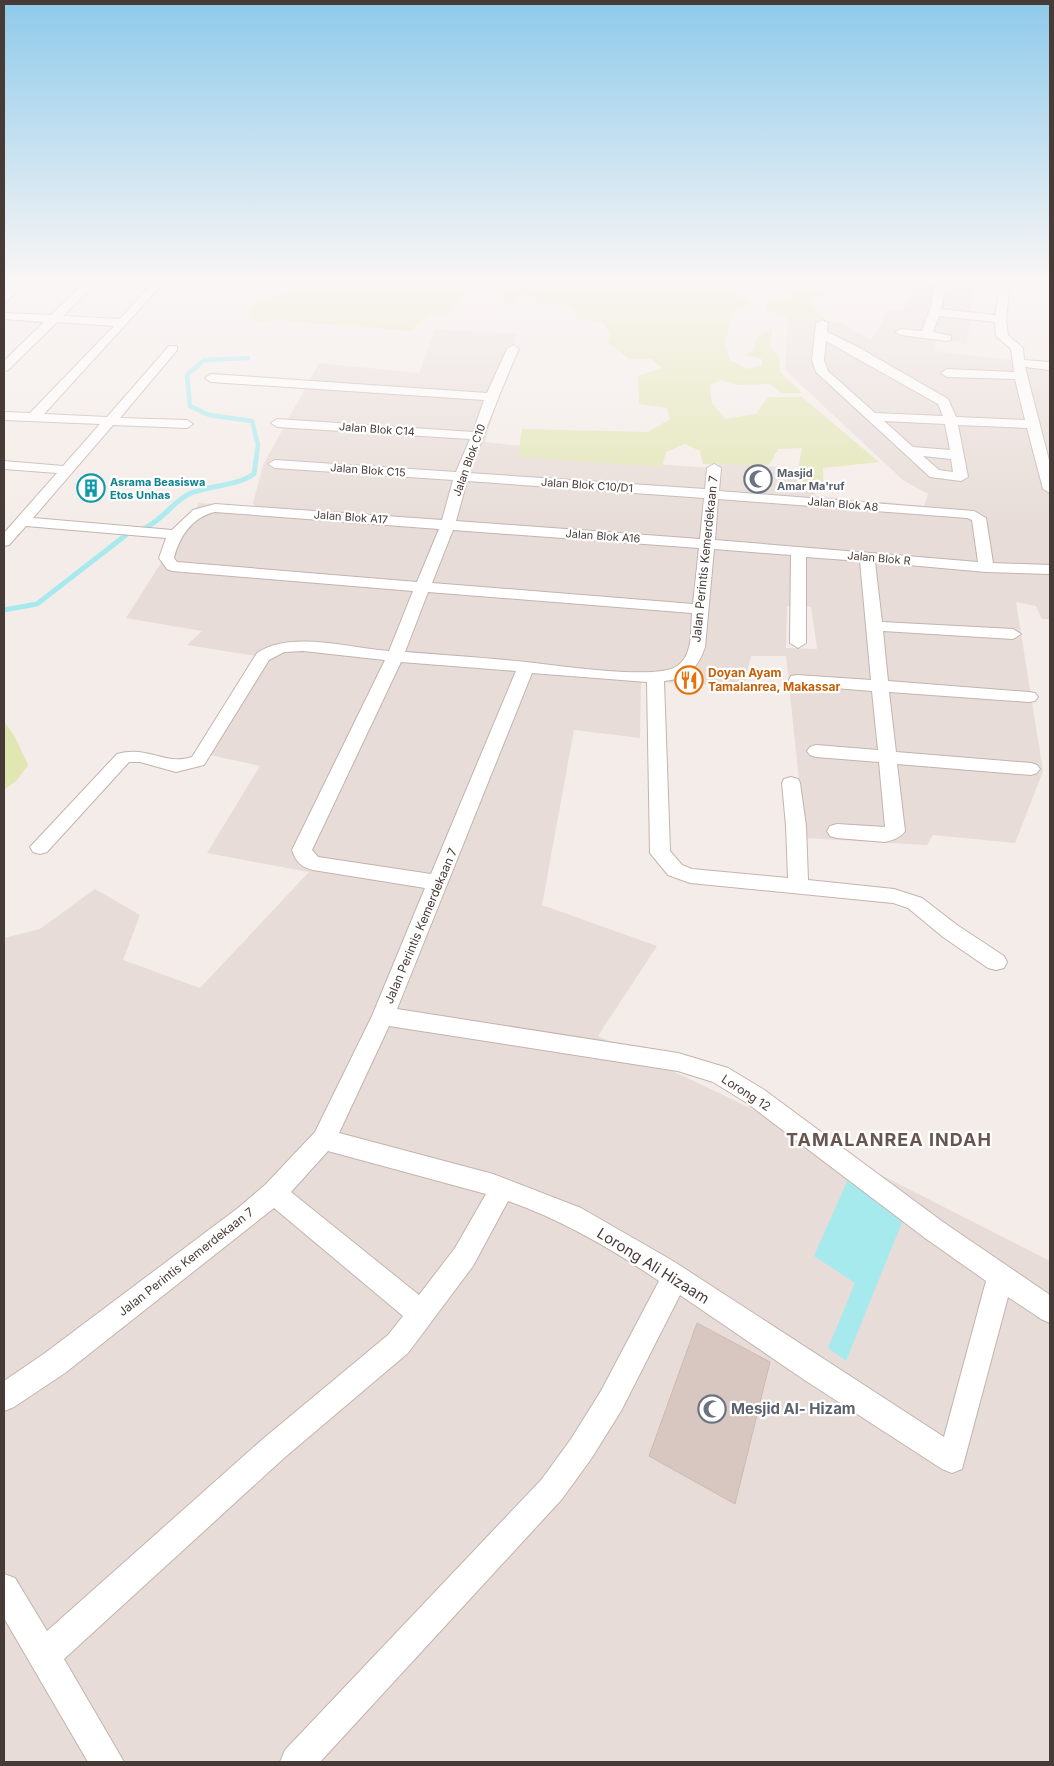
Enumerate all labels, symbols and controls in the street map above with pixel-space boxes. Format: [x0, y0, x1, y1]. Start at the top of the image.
street label: Jalan Blok C14 [339, 419, 415, 439]
street label: Jalan Blok C10 [449, 422, 489, 498]
street label: Jalan Blok C15 [330, 460, 407, 480]
mosque icon: Masjid Amar Ma'ruf [743, 464, 773, 494]
place label: Masjid Amar Ma'ruf [777, 466, 845, 493]
building icon: Asrama Beasiswa Etos Unhas [76, 473, 106, 503]
place label: Asrama Beasiswa Etos Unhas [110, 475, 205, 502]
street label: Jalan Blok C10/D1 [540, 475, 634, 495]
street label: Jalan Perintis Kemerdekaan 7 [688, 475, 721, 643]
street label: Jalan Blok A8 [807, 494, 879, 514]
street label: Jalan Blok A17 [313, 507, 389, 527]
street label: Jalan Blok A16 [565, 526, 641, 546]
street label: Jalan Blok R [847, 548, 911, 568]
restaurant icon: Doyan Ayam Tamalanrea, Makassar [674, 665, 704, 695]
place label: Doyan Ayam Tamalanrea, Makassar [708, 665, 840, 694]
street label: Jalan Perintis Kemerdekaan 7 [381, 846, 460, 1006]
street label: Lorong 12 [719, 1071, 774, 1114]
district label: TAMALANREA INDAH [786, 1129, 992, 1150]
street label: Jalan Perintis Kemerdekaan 7 [115, 1204, 257, 1319]
street label: Lorong Ali Hizaam [594, 1223, 713, 1308]
mosque icon: Mesjid Al- Hizam [697, 1394, 727, 1424]
place label: Mesjid Al- Hizam [731, 1399, 856, 1418]

